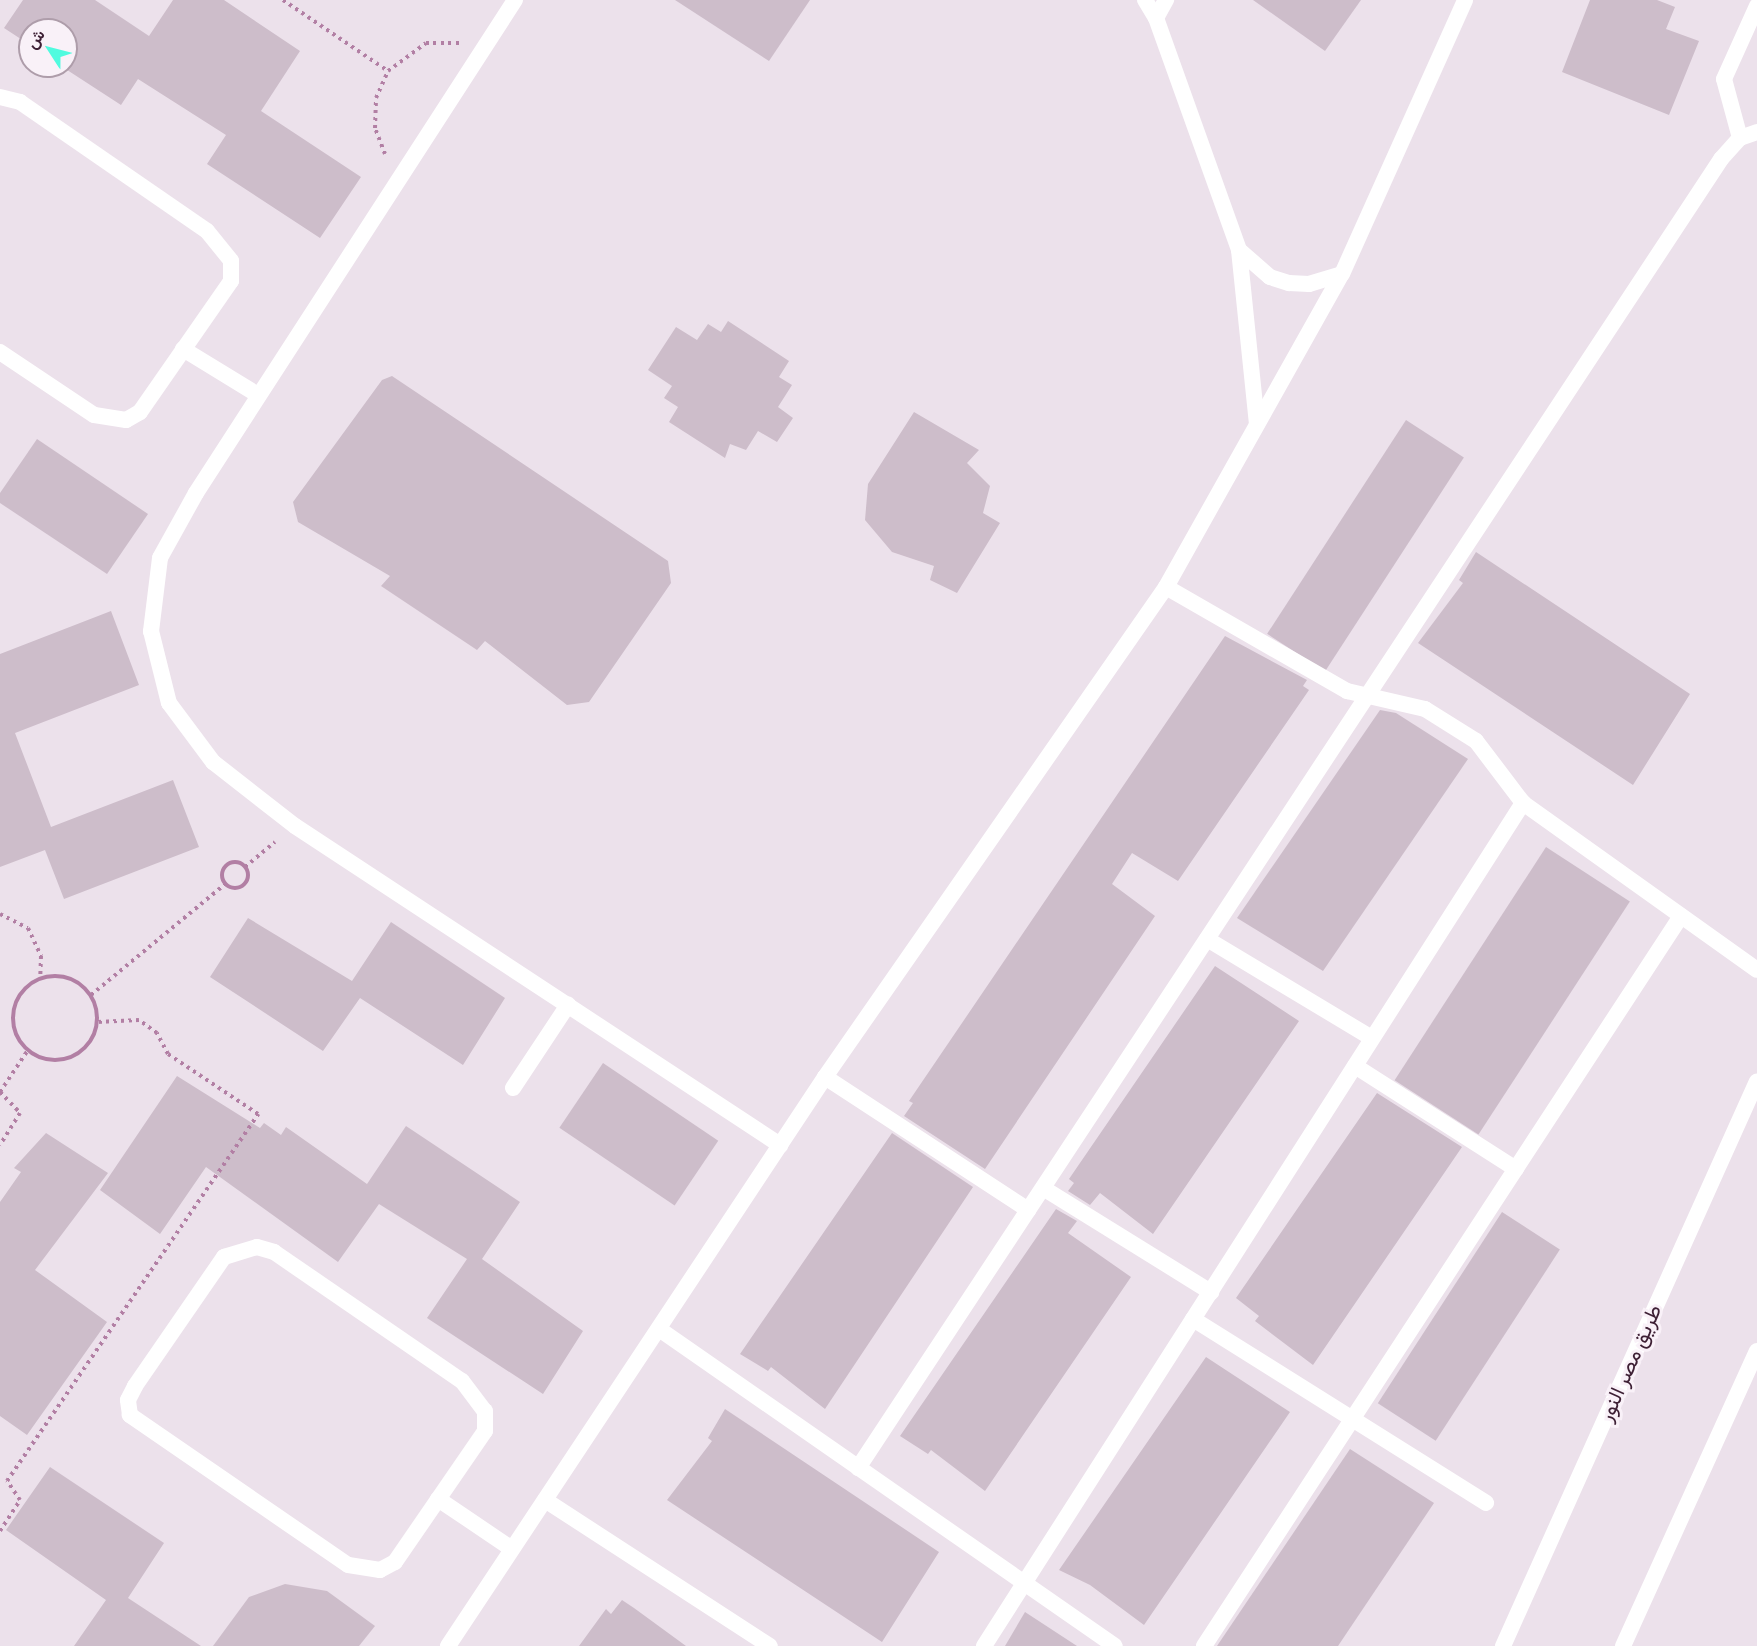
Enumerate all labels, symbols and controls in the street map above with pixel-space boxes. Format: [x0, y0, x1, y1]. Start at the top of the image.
north arrow [18, 18, 78, 78]
text: ش [21, 25, 49, 52]
street label: طريق مصر النور [1593, 1301, 1667, 1425]

